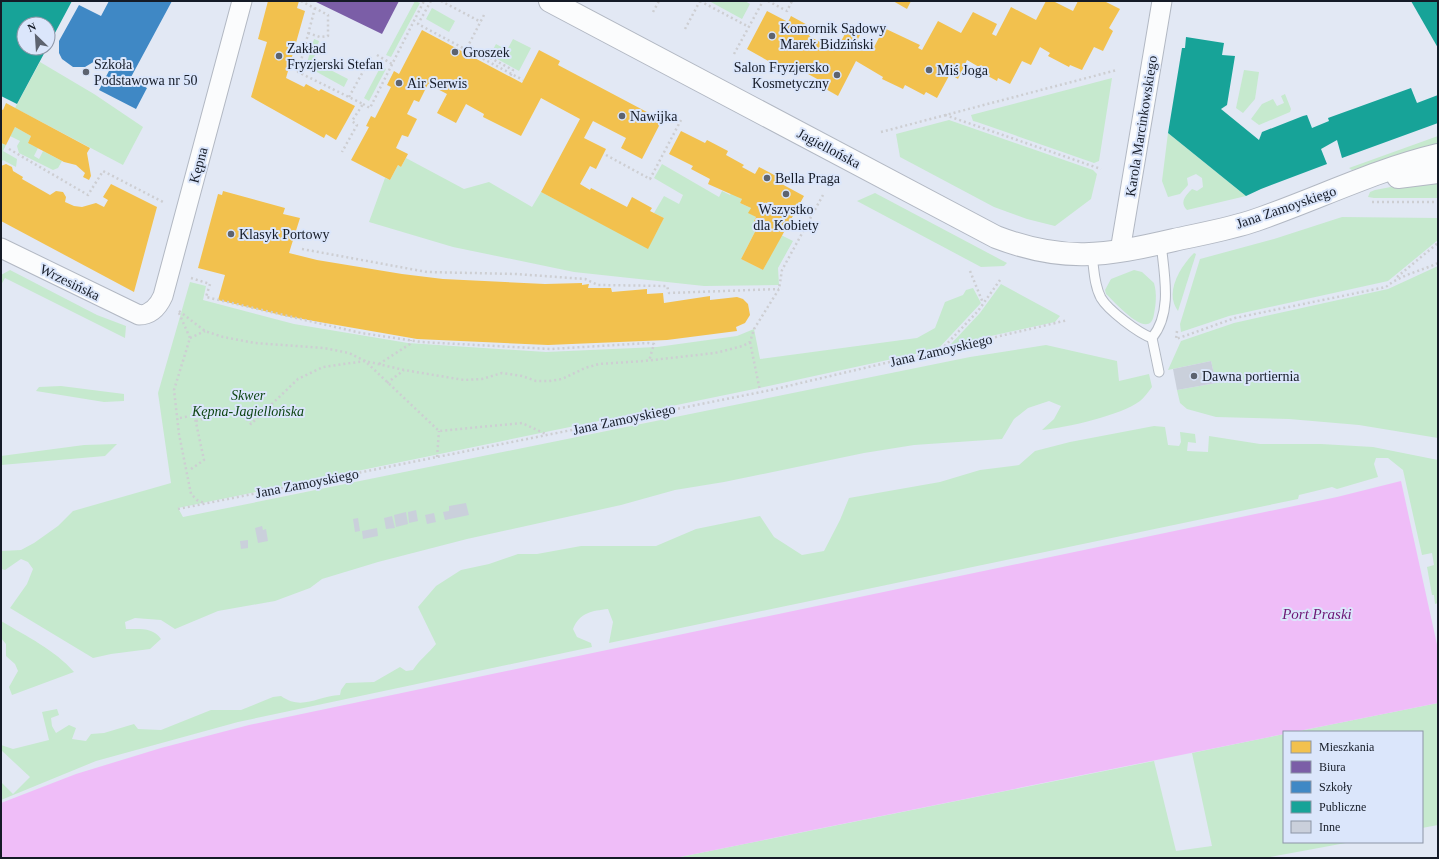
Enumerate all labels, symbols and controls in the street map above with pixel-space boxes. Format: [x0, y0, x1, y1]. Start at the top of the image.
north arrow [16, 16, 56, 56]
text: N [26, 20, 38, 34]
place label: Komornik Sądowy Marek Bidziński [780, 21, 886, 52]
marker: Komornik Sądowy Marek Bidziński [767, 31, 777, 41]
place label: Zakład Fryzjerski Stefan [287, 41, 383, 72]
place label: Groszek [463, 45, 510, 60]
marker: Groszek [450, 47, 460, 57]
marker: Zakład Fryzjerski Stefan [274, 51, 284, 61]
street label: Karola Marcinkowskiego [1123, 54, 1160, 198]
place label: Szkoła Podstawowa nr 50 [94, 57, 197, 88]
place label: Salon Fryzjersko Kosmetyczny [734, 60, 829, 91]
place label: Miś Joga [937, 63, 989, 78]
marker: Miś Joga [924, 65, 934, 75]
marker: Szkoła Podstawowa nr 50 [81, 67, 91, 77]
marker: Salon Fryzjersko Kosmetyczny [832, 70, 842, 80]
place label: Air Serwis [407, 76, 467, 91]
marker: Air Serwis [394, 78, 404, 88]
place label: Nawijka [630, 109, 678, 124]
marker: Nawijka [617, 111, 627, 121]
street label: Jagiellońska [795, 126, 864, 172]
street label: Kępna [187, 145, 211, 185]
place label: Bella Praga [775, 171, 841, 186]
marker: Bella Praga [762, 173, 772, 183]
street label: Jana Zamoyskiego [1234, 183, 1338, 232]
marker: Wszystko dla Kobiety [781, 189, 791, 199]
place label: Wszystko dla Kobiety [753, 202, 819, 233]
place label: Klasyk Portowy [239, 227, 330, 242]
marker: Klasyk Portowy [226, 229, 236, 239]
street label: Wrzesińska [37, 262, 103, 304]
street label: Jana Zamoyskiego [888, 331, 994, 370]
place label: Dawna portiernia [1202, 369, 1300, 384]
marker: Dawna portiernia [1189, 371, 1199, 381]
park label: Skwer Kępna-Jagiellońska [191, 388, 304, 419]
street label: Jana Zamoyskiego [571, 401, 677, 438]
street label: Jana Zamoyskiego [254, 466, 360, 501]
water label: Port Praski [1281, 606, 1352, 622]
legend [1283, 731, 1423, 843]
text: Mieszkania [1319, 740, 1375, 754]
text: Biura [1319, 760, 1346, 774]
text: Szkoły [1319, 780, 1352, 794]
text: Publiczne [1319, 800, 1366, 814]
text: Inne [1319, 820, 1340, 834]

